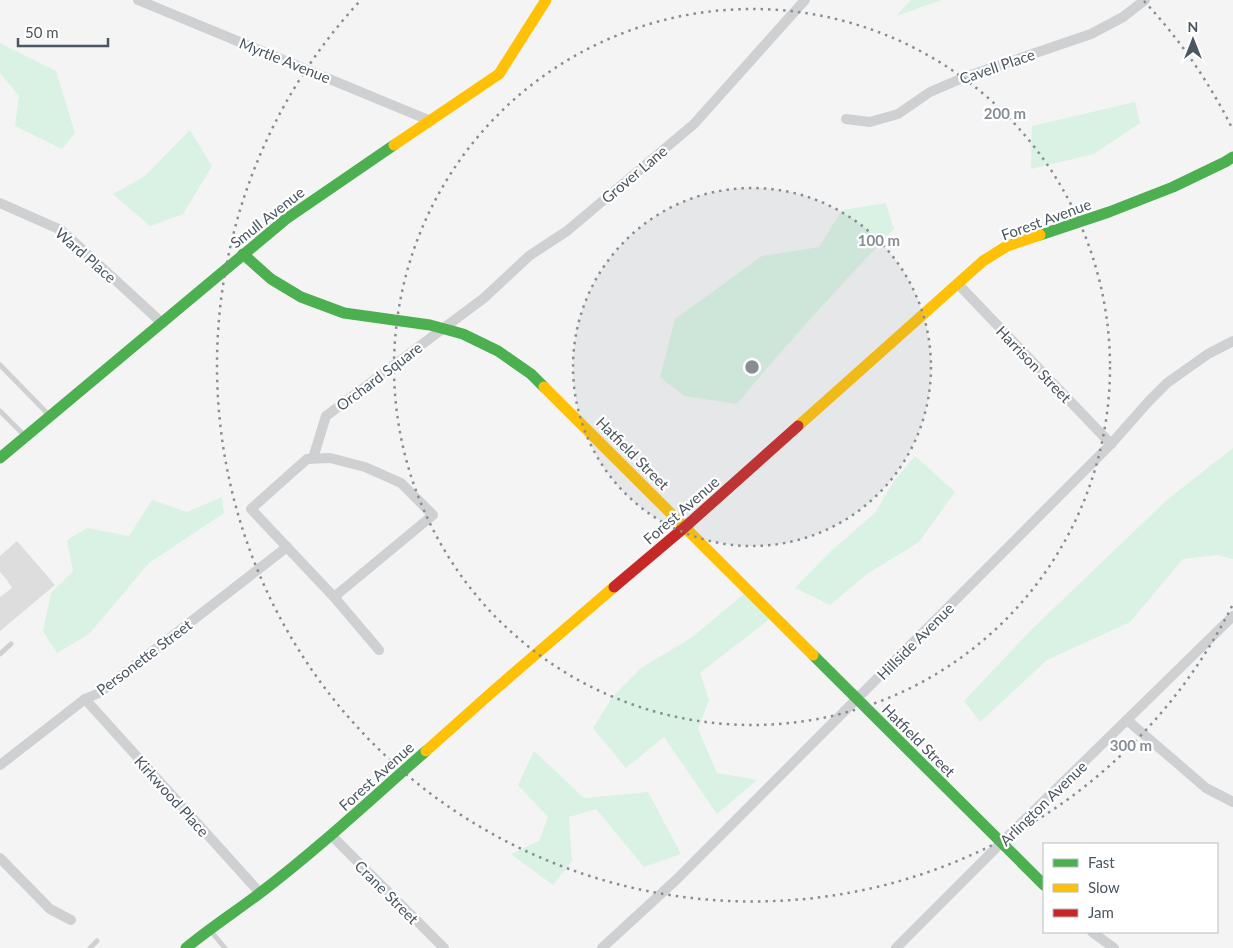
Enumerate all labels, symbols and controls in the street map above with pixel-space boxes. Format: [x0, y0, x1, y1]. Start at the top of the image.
scale bar [18, 15, 108, 47]
north arrow [1168, 15, 1218, 65]
text: N [1188, 18, 1198, 35]
text: 50 m [25, 23, 59, 41]
street label: Myrtle Avenue [237, 34, 333, 87]
street label: Cavell Place [957, 45, 1037, 87]
text: 200 m [984, 104, 1026, 122]
street label: Grover Lane [598, 141, 671, 207]
street label: Smull Avenue [226, 183, 308, 251]
street label: Forest Avenue [999, 194, 1093, 244]
street label: Ward Place [52, 224, 120, 286]
text: 100 m [858, 231, 900, 249]
street label: Harrison Street [993, 322, 1076, 407]
street label: Orchard Square [333, 338, 426, 414]
centre of rings [743, 358, 761, 376]
street label: Hatfield Street [593, 413, 674, 494]
street label: Forest Avenue [640, 472, 723, 548]
street label: Hillside Avenue [873, 599, 957, 683]
street label: Personette Street [93, 615, 196, 699]
street label: Hatfield Street [879, 700, 960, 781]
text: 300 m [1110, 736, 1152, 754]
street label: Forest Avenue [335, 738, 417, 814]
street label: Kirkwood Place [131, 752, 213, 840]
street label: Arlington Avenue [996, 757, 1090, 849]
legend [1043, 843, 1218, 933]
text: Fast [1088, 853, 1115, 871]
street label: Crane Street [352, 857, 423, 928]
text: Slow [1088, 878, 1120, 896]
text: Jam [1088, 903, 1114, 921]

